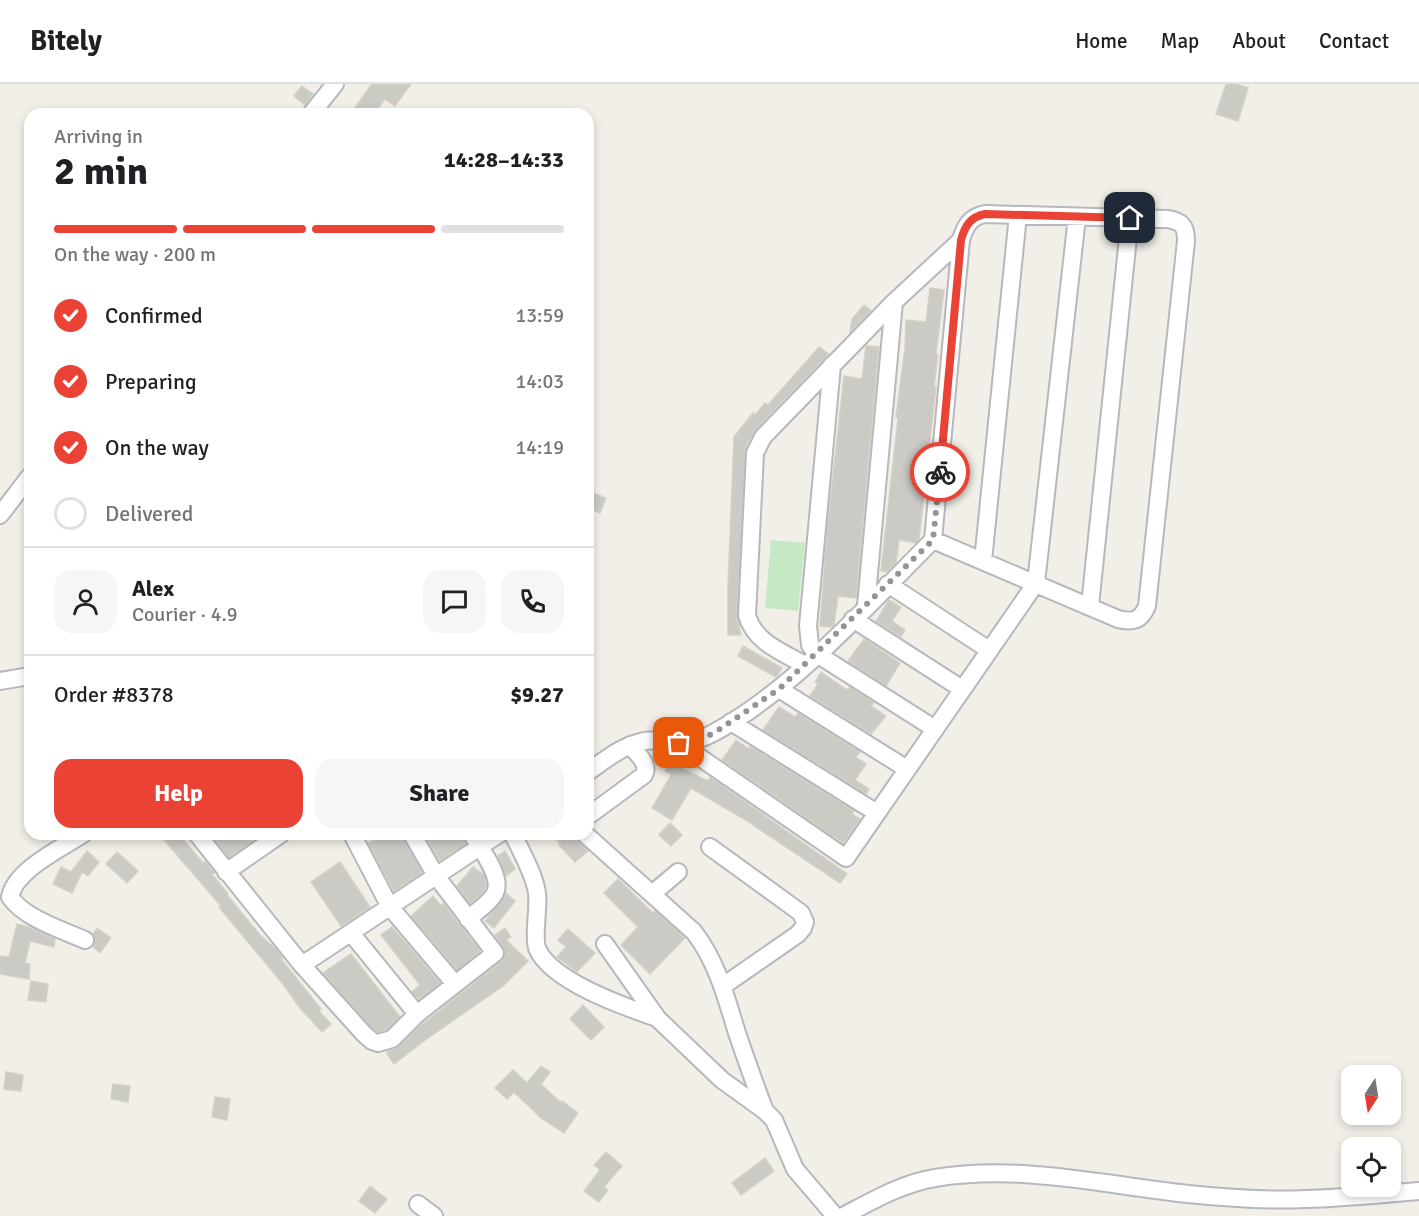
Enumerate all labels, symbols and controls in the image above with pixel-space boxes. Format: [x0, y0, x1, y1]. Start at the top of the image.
text: Bitely [30, 24, 102, 58]
text: Home [1075, 28, 1128, 54]
text: Map [1161, 28, 1199, 54]
text: About [1232, 28, 1286, 54]
text: Contact [1319, 28, 1389, 54]
text: Arriving in [54, 124, 143, 149]
text: 14:28–14:33 [444, 146, 564, 173]
text: 2 min [54, 147, 148, 195]
pin [1104, 192, 1155, 243]
icon: home [1113, 201, 1146, 234]
text: On the way · 200 m [54, 242, 216, 267]
icon: check [54, 299, 87, 332]
text: Confirmed [105, 302, 203, 329]
text: 13:59 [515, 303, 564, 328]
icon: check [54, 365, 87, 398]
text: Preparing [105, 368, 197, 395]
text: 14:03 [515, 369, 564, 394]
icon: check [54, 431, 87, 464]
text: On the way [105, 434, 209, 461]
text: 14:19 [515, 435, 564, 460]
courier [910, 442, 970, 502]
icon: bike [924, 456, 957, 489]
text: Delivered [105, 500, 193, 527]
button: person [54, 570, 117, 633]
button: chat [423, 570, 486, 633]
button: phone [501, 570, 564, 633]
text: Alex [132, 575, 174, 602]
text: Courier · 4.9 [132, 602, 238, 627]
text: Order #8378 [54, 681, 174, 708]
text: $9.27 [510, 681, 564, 708]
pin [653, 717, 704, 768]
icon: bag [662, 726, 695, 759]
button: Help [54, 759, 303, 828]
button: Share [315, 759, 564, 828]
north arrow [1341, 1065, 1401, 1125]
map controls [1341, 1065, 1401, 1197]
button: locate [1341, 1137, 1401, 1197]

